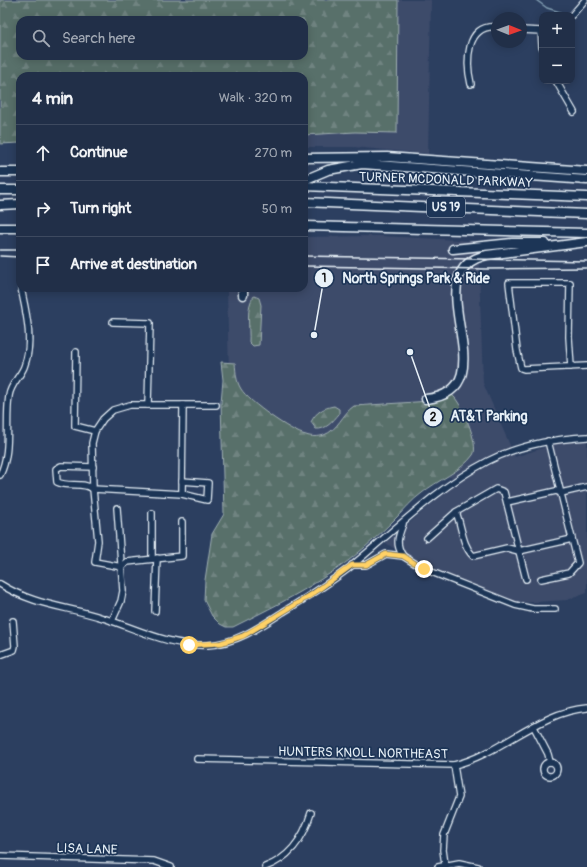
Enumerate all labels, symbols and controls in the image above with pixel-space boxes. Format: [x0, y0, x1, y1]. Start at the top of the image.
north arrow [491, 12, 527, 48]
map controls [539, 12, 575, 84]
button: + [539, 12, 575, 48]
search box [16, 16, 308, 60]
icon: search [30, 27, 52, 49]
text: Search here [62, 29, 135, 48]
button: − [539, 48, 575, 84]
text: 4 min [32, 88, 73, 109]
text: Walk · 320 m [219, 90, 292, 106]
icon: ahead [32, 142, 54, 164]
text: Continue [70, 143, 128, 162]
text: 270 m [255, 145, 292, 161]
street label: TURNER MCDONALD PARKWAY [359, 169, 534, 191]
road number: US 19 [427, 197, 465, 217]
icon: right [32, 198, 54, 220]
text: Turn right [70, 199, 131, 218]
text: 50 m [262, 201, 292, 217]
icon: arrive [32, 254, 54, 276]
text: Arrive at destination [70, 255, 197, 274]
callout: North Springs Park & Ride [314, 265, 498, 291]
text: North Springs Park & Ride [342, 270, 491, 287]
text: 1 [322, 271, 326, 286]
callout: AT&T Parking [423, 404, 536, 430]
text: AT&T Parking [450, 408, 528, 425]
text: 2 [430, 410, 437, 425]
route end [415, 560, 433, 578]
route start [180, 636, 198, 654]
street label: HUNTERS KNOLL NORTHEAST [278, 744, 448, 762]
street label: LISA LANE [56, 840, 118, 858]

